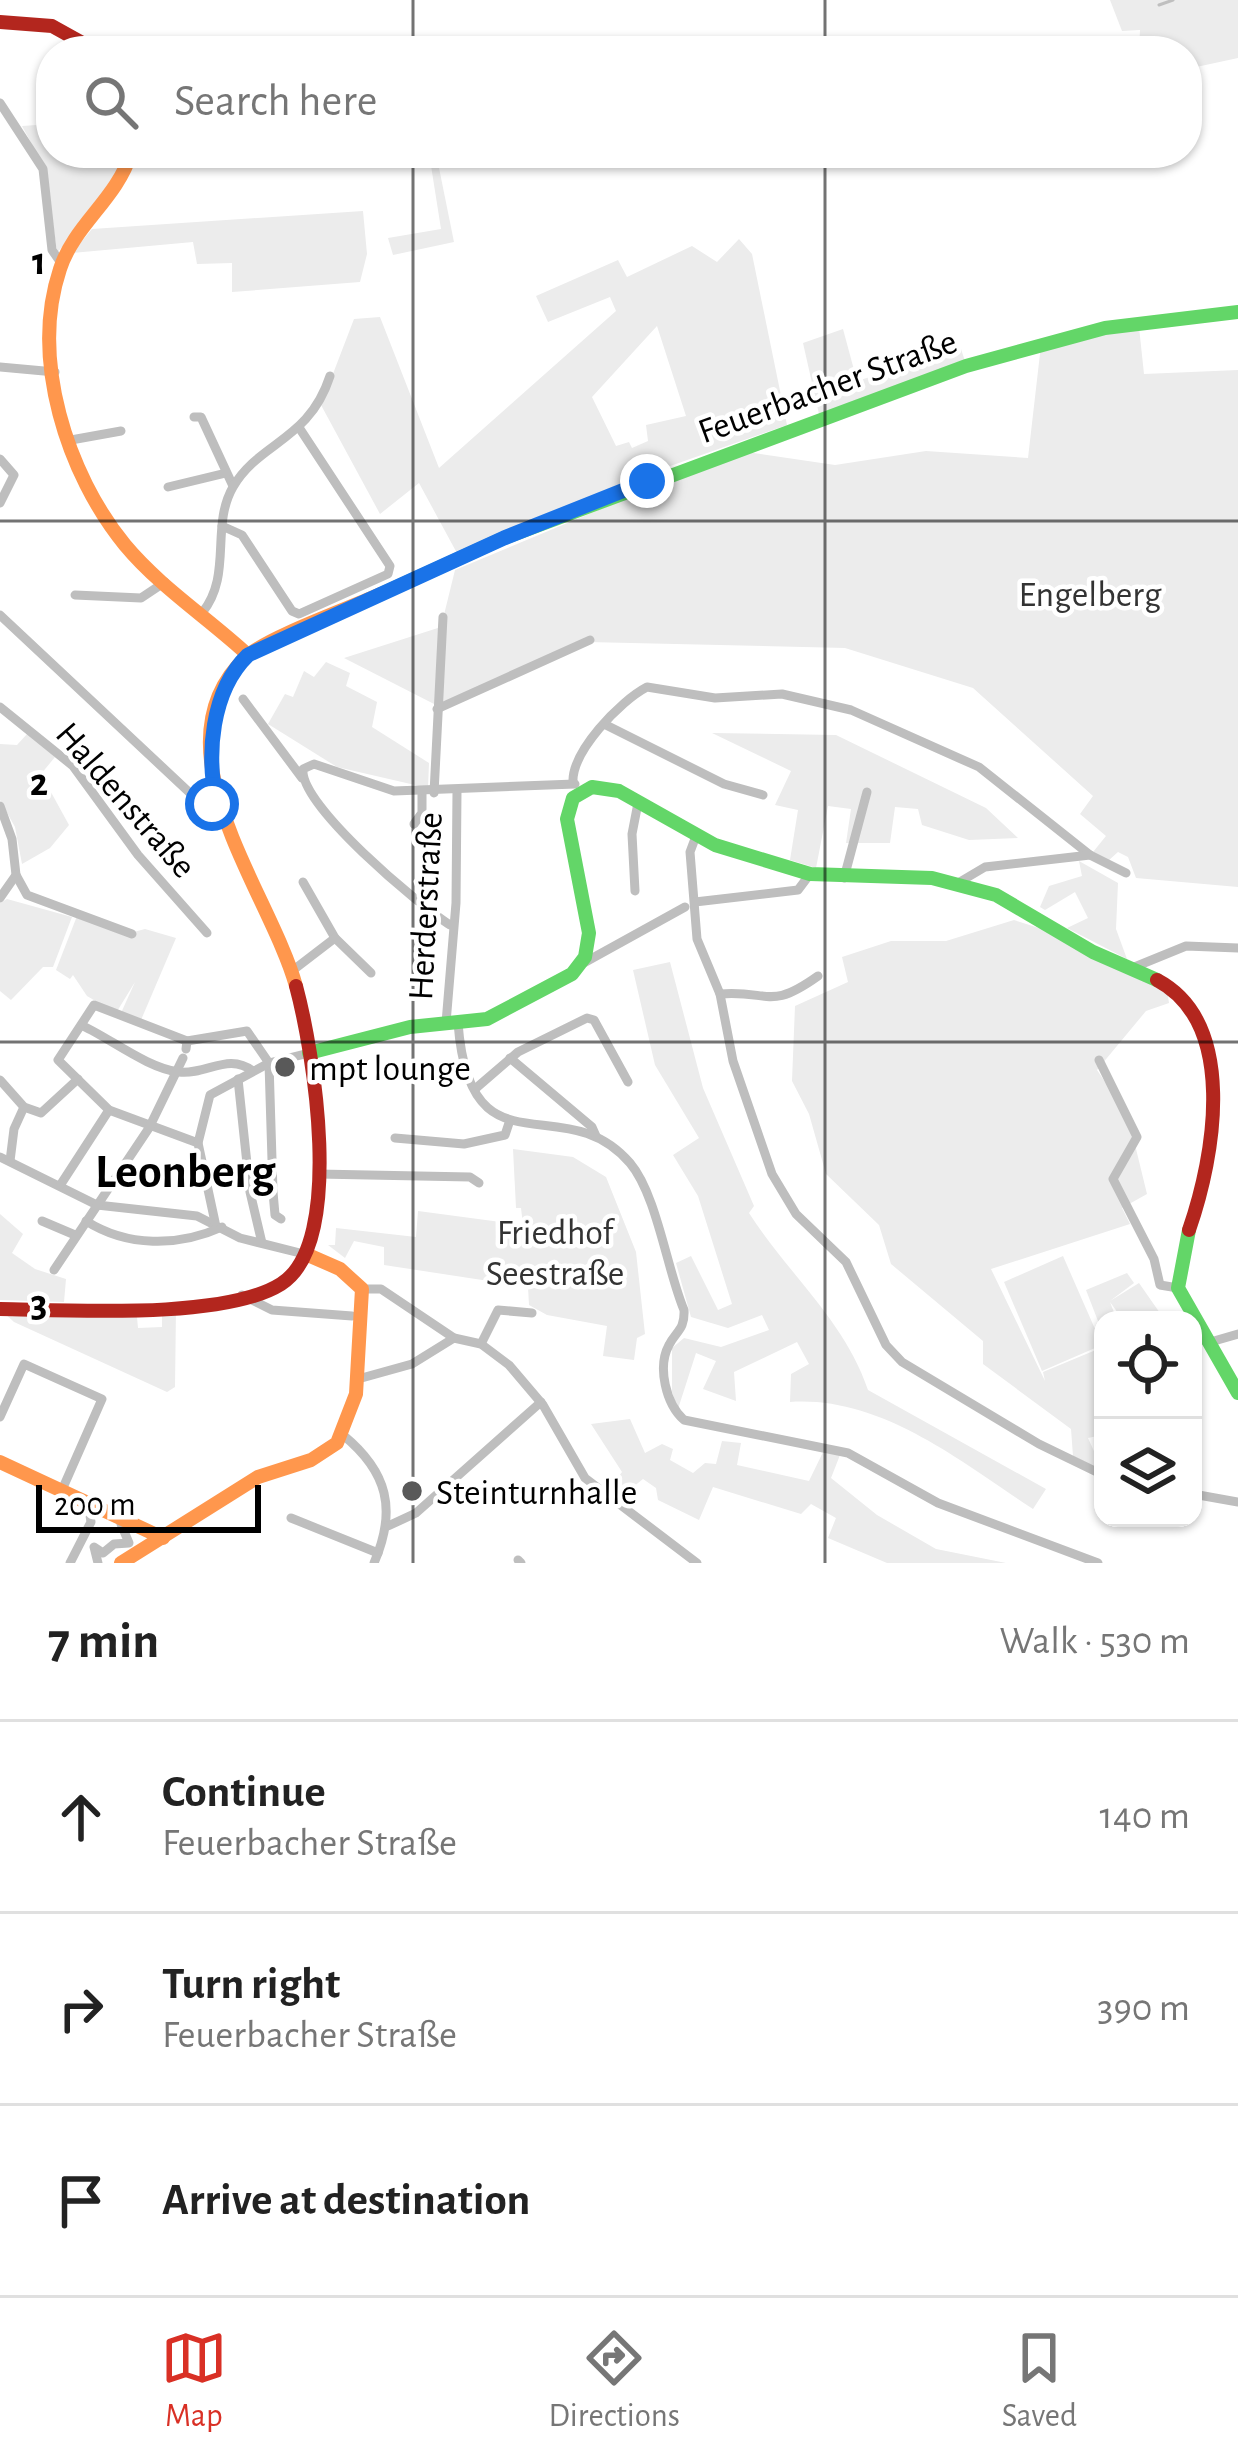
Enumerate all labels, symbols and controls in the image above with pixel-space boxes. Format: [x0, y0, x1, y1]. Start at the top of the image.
search box [36, 36, 1202, 168]
icon: search [78, 69, 144, 135]
text: Search here [174, 79, 377, 124]
text: 1 [32, 243, 46, 282]
street label: Feuerbacher Straße [694, 323, 962, 450]
route end [620, 454, 674, 508]
park label: Engelberg [1019, 577, 1162, 613]
street label: Haldenstraße [49, 716, 202, 885]
text: 2 [30, 764, 48, 803]
route start [185, 777, 239, 831]
street label: Herderstraße [403, 811, 449, 1001]
place label: mpt lounge [309, 1051, 471, 1087]
marker: mpt lounge [272, 1054, 298, 1080]
district label: Leonberg [95, 1149, 276, 1197]
park label: Friedhof Seestraße [486, 1215, 624, 1292]
text: 3 [31, 1285, 47, 1324]
map controls [1094, 1311, 1202, 1527]
button: locate [1094, 1311, 1202, 1419]
button: layers [1094, 1419, 1202, 1527]
place label: Steinturnhalle [436, 1475, 637, 1511]
marker: Steinturnhalle [399, 1478, 425, 1504]
scale bar [36, 1479, 261, 1532]
text: 200 m [54, 1489, 136, 1522]
text: 7 min [48, 1616, 159, 1667]
text: Walk · 530 m [999, 1622, 1190, 1661]
text: Continue [162, 1770, 326, 1815]
icon: ahead [48, 1784, 114, 1850]
text: 140 m [1100, 1797, 1190, 1836]
text: Feuerbacher Straße [162, 1824, 457, 1863]
text: Turn right [162, 1962, 340, 2007]
icon: right [48, 1976, 114, 2042]
text: 390 m [1097, 1989, 1190, 2028]
text: Feuerbacher Straße [162, 2016, 457, 2055]
icon: arrive [48, 2168, 114, 2234]
text: Arrive at destination [162, 2178, 530, 2223]
tab: Map [161, 2325, 227, 2437]
tab: Directions [548, 2325, 680, 2437]
tab: Saved [1002, 2325, 1077, 2437]

